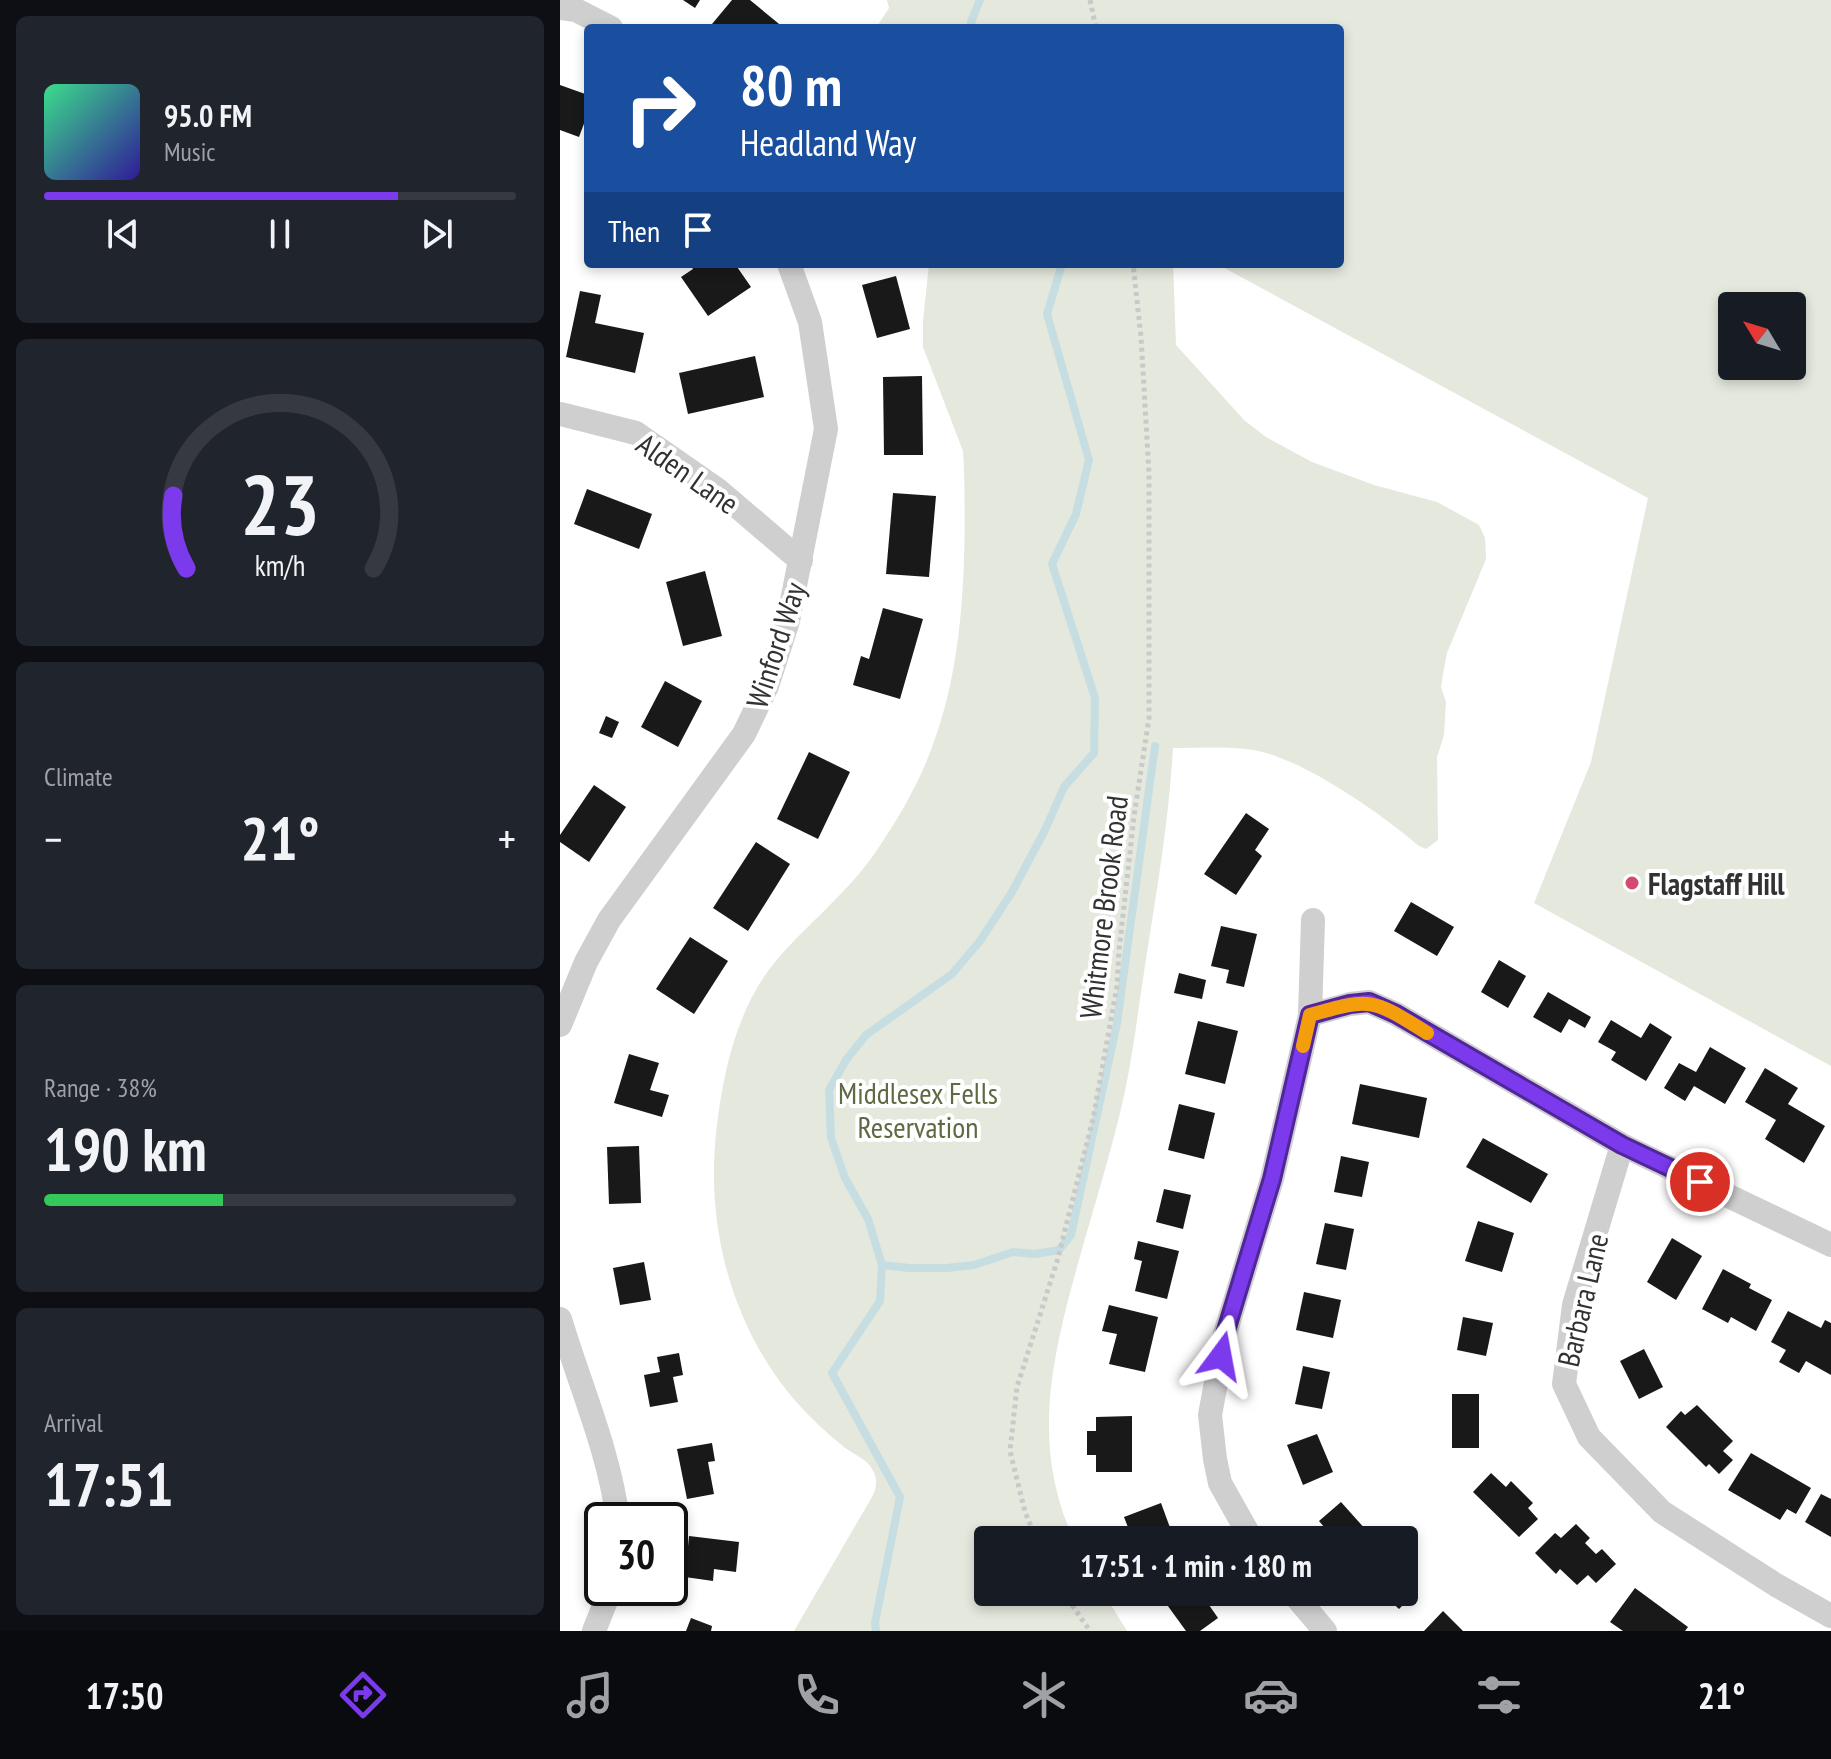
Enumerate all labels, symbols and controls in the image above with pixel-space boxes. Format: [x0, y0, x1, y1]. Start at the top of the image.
text: 80 m [740, 49, 842, 121]
icon: right [608, 56, 712, 160]
text: 95.0 FM [164, 96, 252, 135]
text: Headland Way [740, 119, 916, 166]
text: Music [164, 135, 216, 168]
icon: arrive [676, 208, 720, 252]
text: Then [608, 211, 660, 250]
icon: previous [101, 212, 145, 256]
icon: pause [258, 212, 302, 256]
icon: next [415, 212, 459, 256]
north arrow [1718, 292, 1806, 380]
map controls [1718, 292, 1806, 380]
street label: Alden Lane [629, 424, 747, 522]
text: 23 [240, 449, 320, 557]
text: km/h [255, 547, 305, 584]
street label: Winford Way [736, 577, 814, 713]
text: Climate [44, 760, 113, 793]
street label: Whitmore Brook Road [1070, 793, 1136, 1021]
text: 21° [240, 799, 320, 877]
text: − [44, 810, 62, 867]
text: + [498, 810, 516, 867]
place label: Flagstaff Hill [1648, 864, 1785, 903]
marker: Flagstaff Hill [1623, 874, 1641, 892]
text: Range · 38% [44, 1071, 157, 1104]
park label: Middlesex Fells Reservation [838, 1073, 998, 1146]
text: 190 km [44, 1110, 207, 1188]
pin [1666, 1148, 1734, 1216]
icon: arrive [1678, 1160, 1722, 1204]
street label: Barbara Lane [1548, 1230, 1616, 1370]
position arrow [1179, 1314, 1263, 1398]
text: Arrival [44, 1406, 103, 1439]
text: 17:51 [44, 1445, 174, 1523]
speed limit sign: 30 [584, 1502, 688, 1606]
text: 17:51 · 1 min · 180 m [1080, 1546, 1312, 1585]
icon: directions [335, 1667, 391, 1723]
icon: music [562, 1667, 618, 1723]
icon: phone [789, 1667, 845, 1723]
icon: climate [1016, 1667, 1072, 1723]
icon: car [1243, 1667, 1299, 1723]
icon: filters [1471, 1667, 1527, 1723]
text: 17:50 [86, 1672, 163, 1719]
text: 21° [1698, 1672, 1745, 1719]

